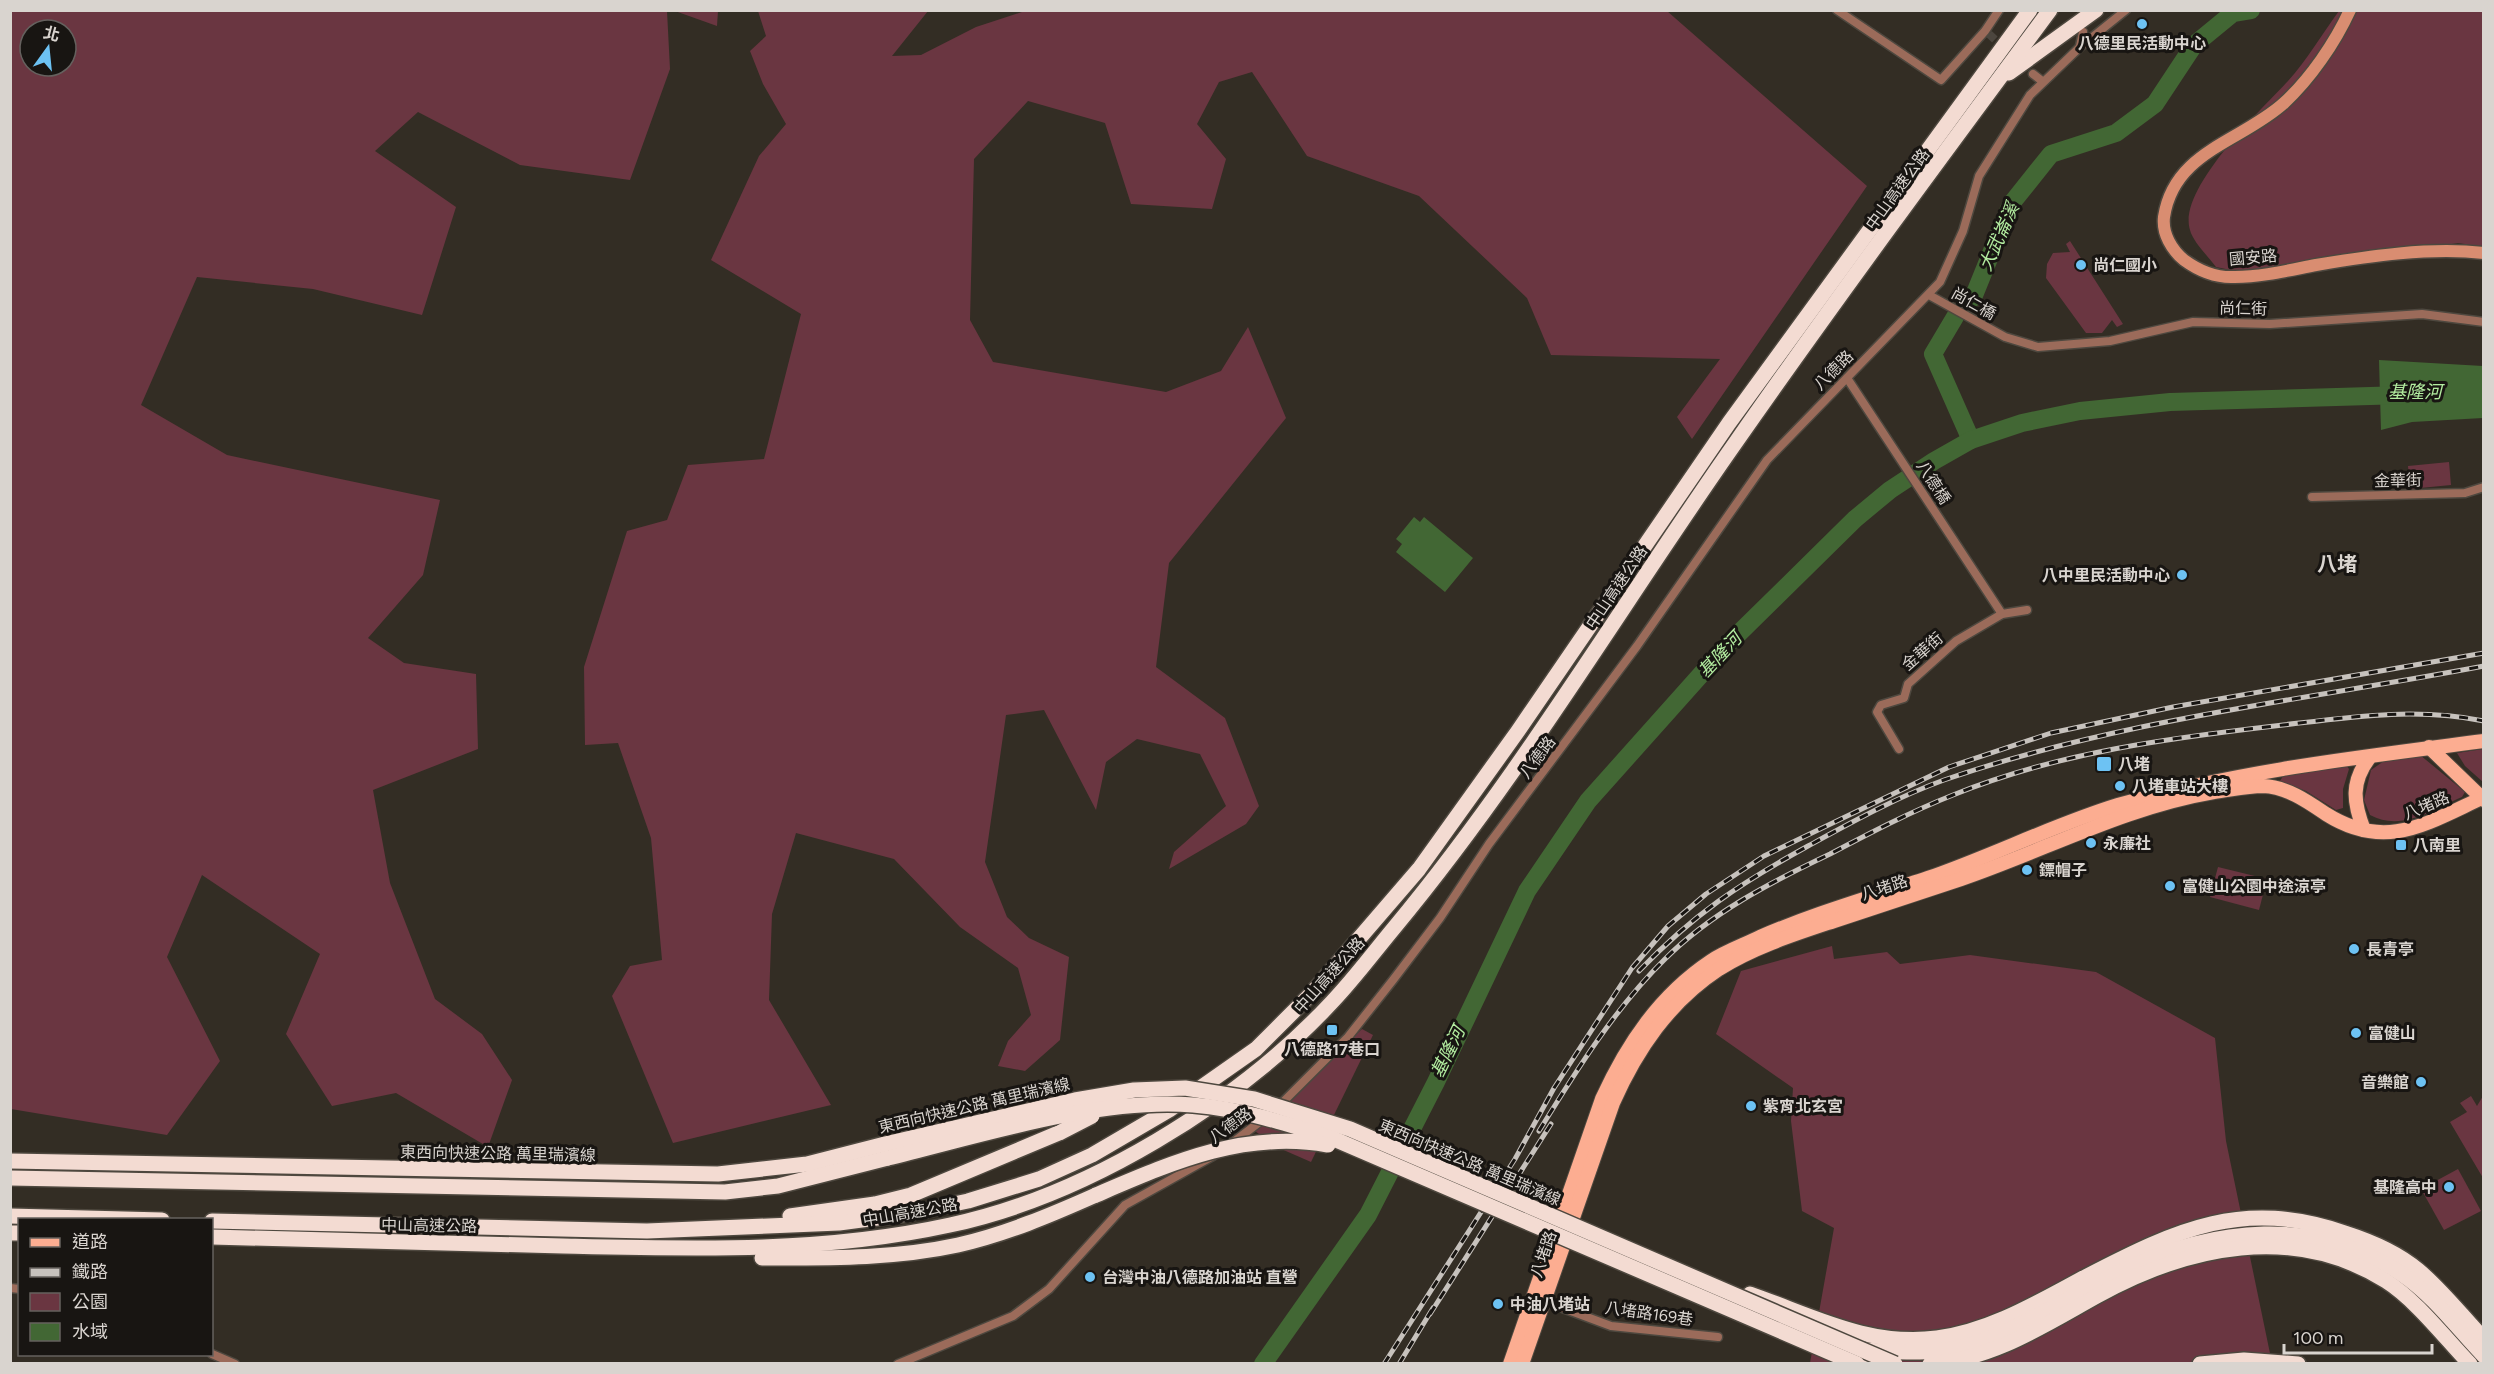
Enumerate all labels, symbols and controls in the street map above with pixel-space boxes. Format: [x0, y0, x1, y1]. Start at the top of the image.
marker: 八德里民活動中心 [2135, 17, 2149, 31]
north arrow [18, 18, 78, 78]
text: 北 [42, 23, 62, 45]
place label: 八德里民活動中心 [2078, 34, 2206, 53]
street label: 中山高速公路 [1862, 145, 1933, 234]
water label: 大武崙溪 [1974, 197, 2025, 274]
street label: 國安路 [2228, 246, 2278, 269]
place label: 尚仁國小 [2093, 256, 2157, 275]
marker: 尚仁國小 [2074, 258, 2088, 272]
street label: 尚仁橋 [1948, 283, 1999, 323]
street label: 尚仁街 [2219, 299, 2267, 318]
street label: 八德路 [1810, 347, 1857, 394]
water label: 基隆河 [2388, 381, 2445, 403]
street label: 八德橋 [1913, 457, 1955, 508]
street label: 金華街 [2374, 471, 2422, 490]
street label: 中山高速公路 [1582, 542, 1651, 632]
district label: 八堵 [2317, 552, 2357, 576]
place label: 八中里民活動中心 [2042, 566, 2170, 585]
marker: 八中里民活動中心 [2175, 568, 2189, 582]
water label: 基隆河 [1694, 626, 1749, 682]
street label: 金華街 [1898, 628, 1947, 674]
street label: 八德路 [1515, 732, 1559, 782]
marker: 八堵 [2095, 755, 2113, 773]
place label: 八堵 [2118, 755, 2150, 774]
place label: 八堵車站大樓 [2132, 777, 2228, 796]
marker: 八堵車站大樓 [2113, 779, 2127, 793]
street label: 八堵路 [2400, 787, 2452, 824]
place label: 永廉社 [2103, 834, 2151, 853]
marker: 永廉社 [2084, 836, 2098, 850]
place label: 八南里 [2413, 836, 2461, 855]
marker: 八南里 [2394, 838, 2408, 852]
place label: 鏢帽子 [2039, 861, 2087, 880]
marker: 鏢帽子 [2020, 863, 2034, 877]
street label: 八堵路 [1858, 871, 1910, 904]
place label: 富健山公園中途涼亭 [2182, 877, 2326, 896]
marker: 富健山公園中途涼亭 [2163, 879, 2177, 893]
street label: 中山高速公路 [1290, 933, 1369, 1017]
place label: 長青亭 [2366, 940, 2414, 959]
marker: 長青亭 [2347, 942, 2361, 956]
water label: 基隆河 [1426, 1020, 1471, 1081]
marker: 八德路17巷口 [1325, 1023, 1339, 1037]
place label: 富健山 [2368, 1024, 2416, 1043]
marker: 富健山 [2349, 1026, 2363, 1040]
place label: 八德路17巷口 [1284, 1040, 1380, 1059]
place label: 音樂館 [2361, 1073, 2409, 1092]
street label: 東西向快速公路 萬里瑞濱線 [877, 1074, 1072, 1137]
marker: 音樂館 [2414, 1075, 2428, 1089]
place label: 紫宵北玄宮 [1763, 1097, 1843, 1116]
marker: 紫宵北玄宮 [1744, 1099, 1758, 1113]
street label: 八德路 [1205, 1104, 1255, 1147]
street label: 東西向快速公路 萬里瑞濱線 [1376, 1115, 1564, 1209]
street label: 東西向快速公路 萬里瑞濱線 [400, 1142, 596, 1165]
place label: 基隆高中 [2373, 1178, 2437, 1197]
marker: 基隆高中 [2442, 1180, 2456, 1194]
street label: 中山高速公路 [861, 1195, 959, 1230]
street label: 中山高速公路 [381, 1215, 477, 1236]
legend [18, 1218, 213, 1356]
street label: 八堵路 [1527, 1228, 1560, 1280]
text: 道路 [72, 1231, 108, 1253]
text: 鐵路 [72, 1261, 108, 1283]
place label: 台灣中油八德路加油站 直營 [1102, 1268, 1298, 1287]
marker: 台灣中油八德路加油站 直營 [1083, 1270, 1097, 1284]
text: 公園 [72, 1291, 108, 1313]
place label: 中油八堵站 [1510, 1295, 1590, 1314]
marker: 中油八堵站 [1491, 1297, 1505, 1311]
street label: 八堵路169巷 [1604, 1298, 1694, 1329]
scale bar [2284, 1317, 2432, 1355]
text: 水域 [72, 1321, 108, 1343]
text: 100 m [2293, 1327, 2343, 1349]

